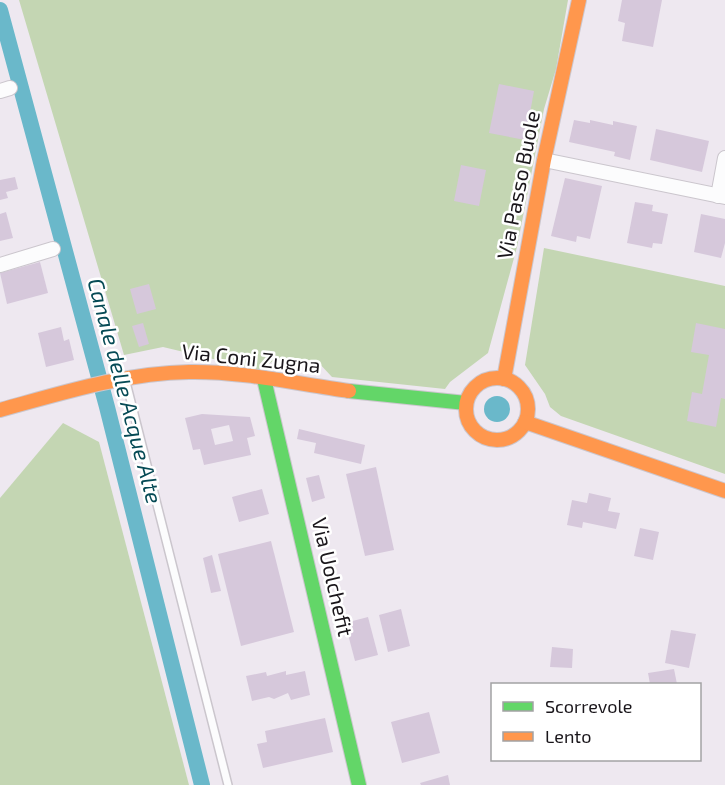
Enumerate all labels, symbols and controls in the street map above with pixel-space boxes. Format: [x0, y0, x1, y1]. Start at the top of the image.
street label: Via Passo Buole [491, 108, 544, 261]
water label: Canale delle Acque Alte [83, 275, 169, 506]
street label: Via Coni Zugna [180, 338, 322, 377]
street label: Via Uolchefit [308, 515, 359, 638]
legend [491, 683, 701, 761]
text: Scorrevole [545, 695, 632, 717]
text: Lento [545, 725, 591, 747]

